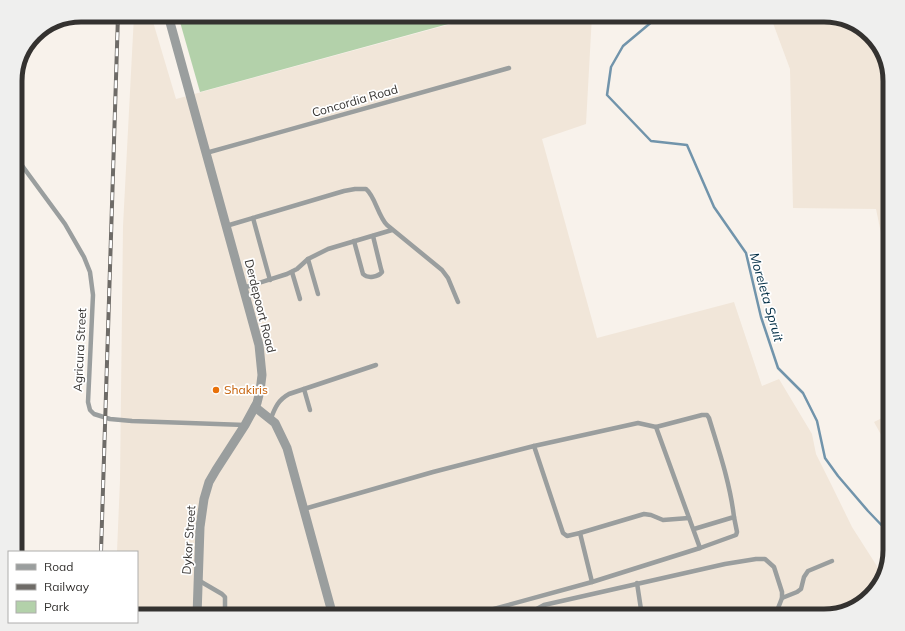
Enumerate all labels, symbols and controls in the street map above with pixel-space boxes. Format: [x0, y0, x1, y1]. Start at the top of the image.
street label: Concordia Road [310, 81, 399, 120]
water label: Moreleta Spruit [747, 251, 787, 344]
street label: Derdepoort Road [242, 258, 279, 354]
street label: Agricura Street [70, 308, 89, 392]
place label: Shakiris [224, 382, 268, 397]
marker: Shakiris [211, 385, 221, 395]
street label: Dykor Street [179, 505, 198, 575]
legend [8, 551, 138, 623]
text: Road [44, 559, 73, 574]
text: Railway [44, 579, 90, 594]
text: Park [44, 599, 70, 614]

